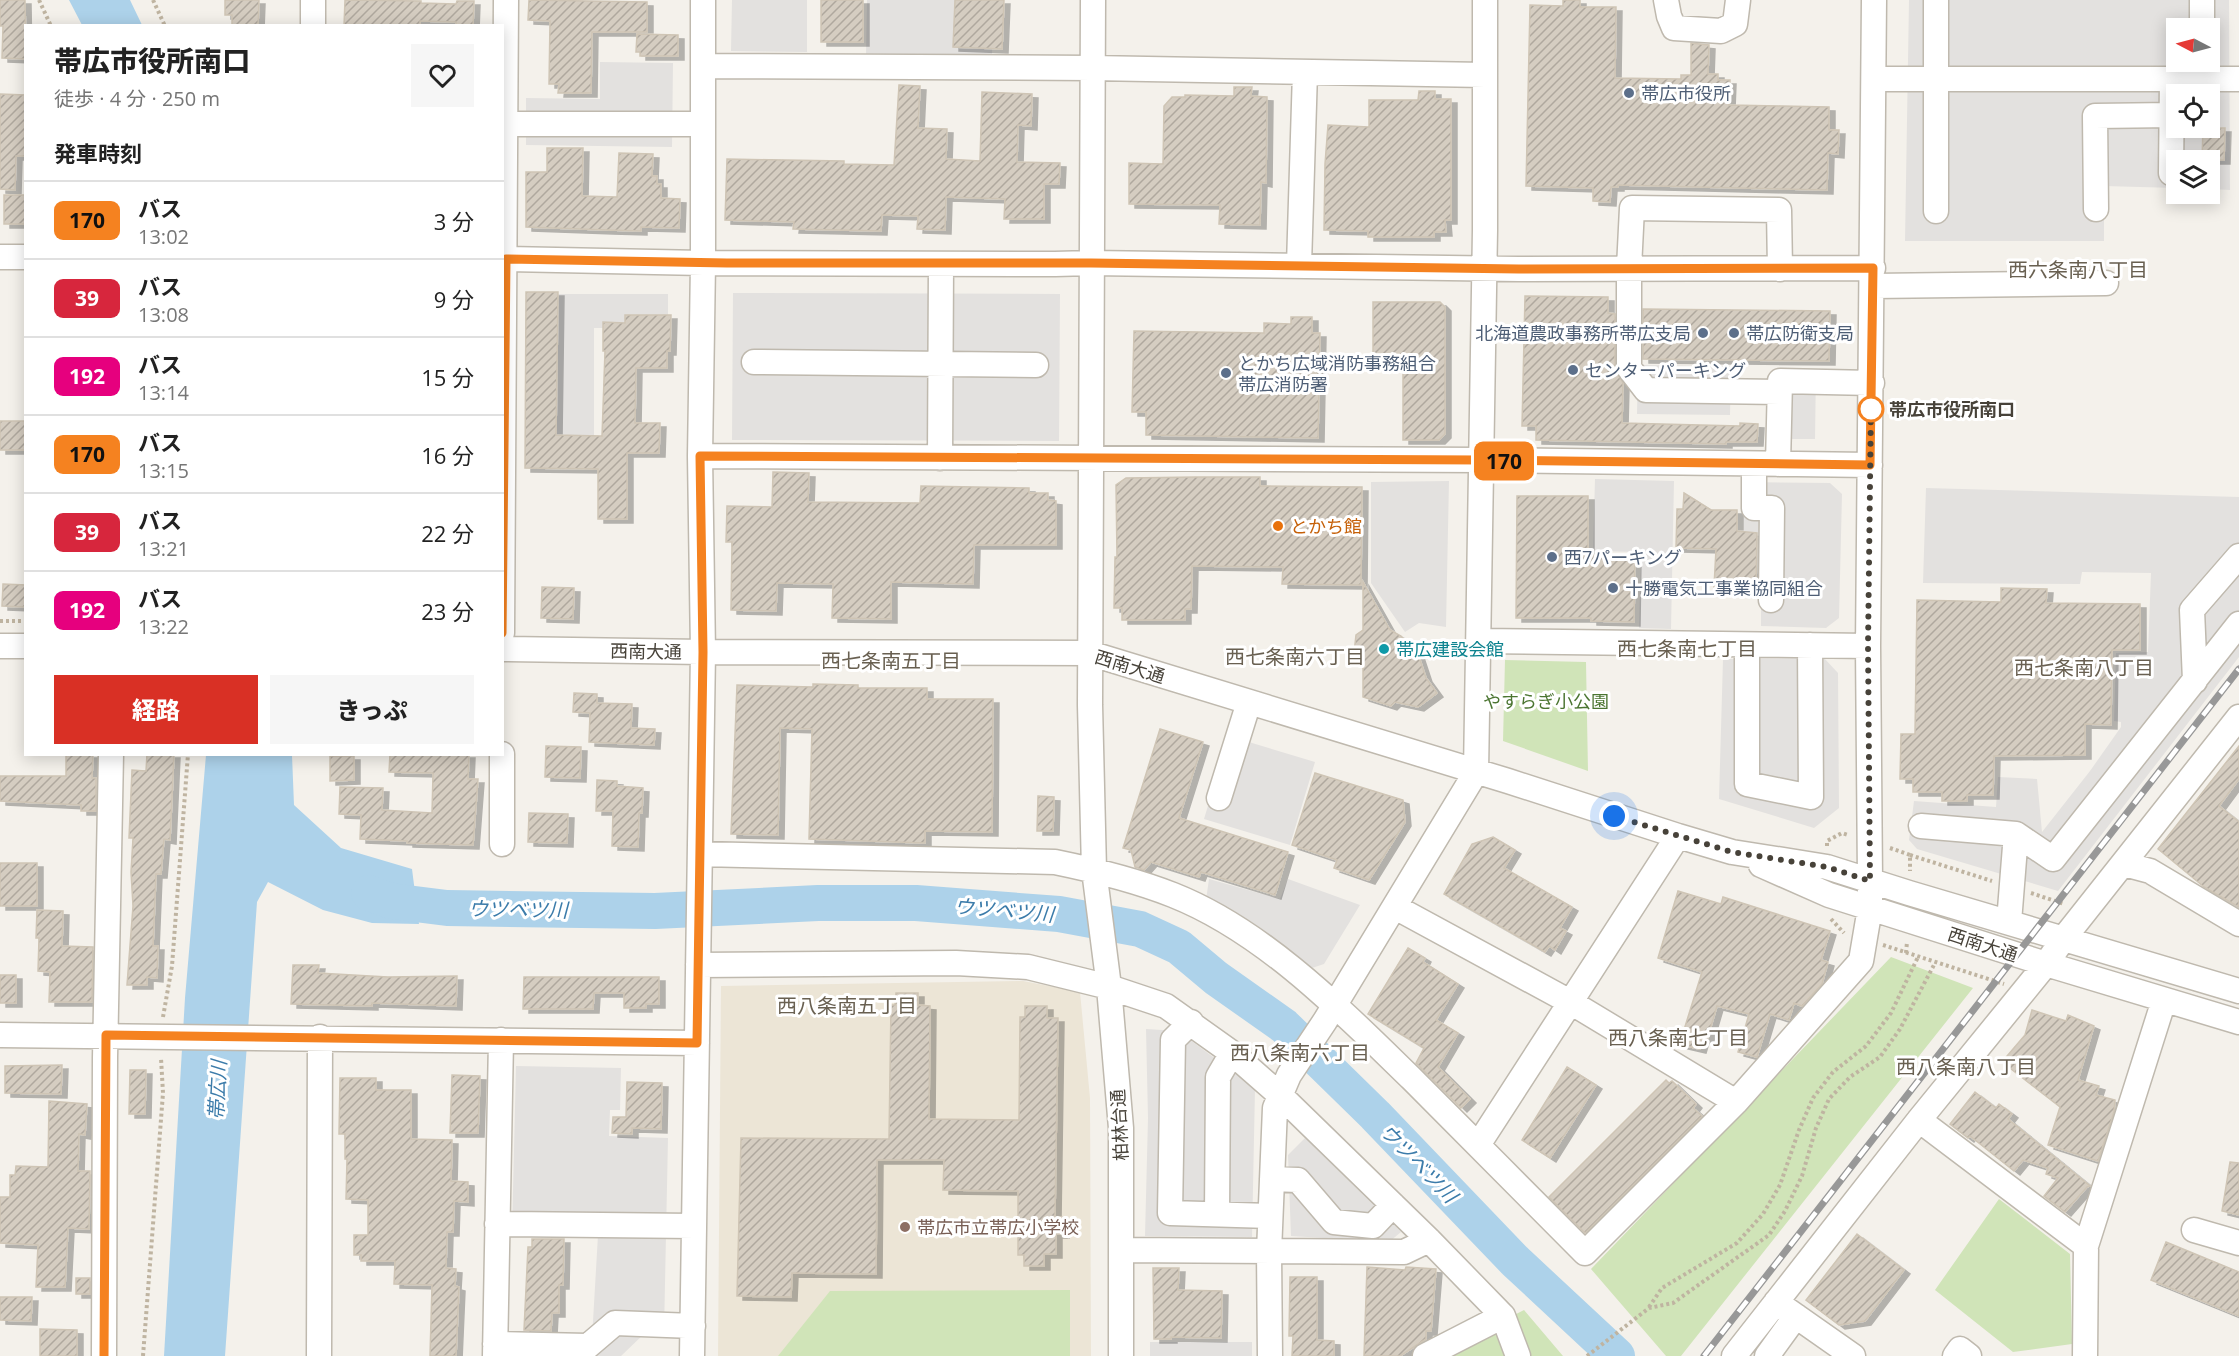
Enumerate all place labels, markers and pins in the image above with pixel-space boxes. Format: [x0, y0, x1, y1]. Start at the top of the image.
place label: 帯広市役所 [1641, 81, 1731, 105]
marker: 帯広市役所 [1622, 86, 1636, 100]
place label: 北海道農政事務所帯広支局 [1475, 321, 1691, 345]
place label: 帯広防衛支局 [1746, 321, 1854, 345]
marker: 北海道農政事務所帯広支局 [1696, 326, 1710, 340]
marker: 帯広防衛支局 [1727, 326, 1741, 340]
place label: とかち広域消防事務組合 帯広消防署 [1238, 351, 1436, 396]
place label: センターパーキング [1585, 358, 1746, 382]
marker: センターパーキング [1566, 363, 1580, 377]
marker: とかち広域消防事務組合 帯広消防署 [1219, 366, 1233, 380]
marker: 帯広市役所南口 [1858, 396, 1884, 422]
place label: 帯広市役所南口 [1889, 397, 2015, 421]
place label: とかち館 [1290, 514, 1362, 538]
marker: とかち館 [1271, 519, 1285, 533]
place label: 西7パーキング [1564, 545, 1682, 569]
marker: 西7パーキング [1545, 550, 1559, 564]
place label: 十勝電気工事業協同組合 [1625, 576, 1823, 600]
marker: 十勝電気工事業協同組合 [1606, 581, 1620, 595]
place label: 帯広建設会館 [1396, 637, 1504, 661]
marker: 帯広建設会館 [1377, 642, 1391, 656]
place label: 帯広市立帯広小学校 [917, 1215, 1079, 1239]
marker: 帯広市立帯広小学校 [898, 1220, 912, 1234]

